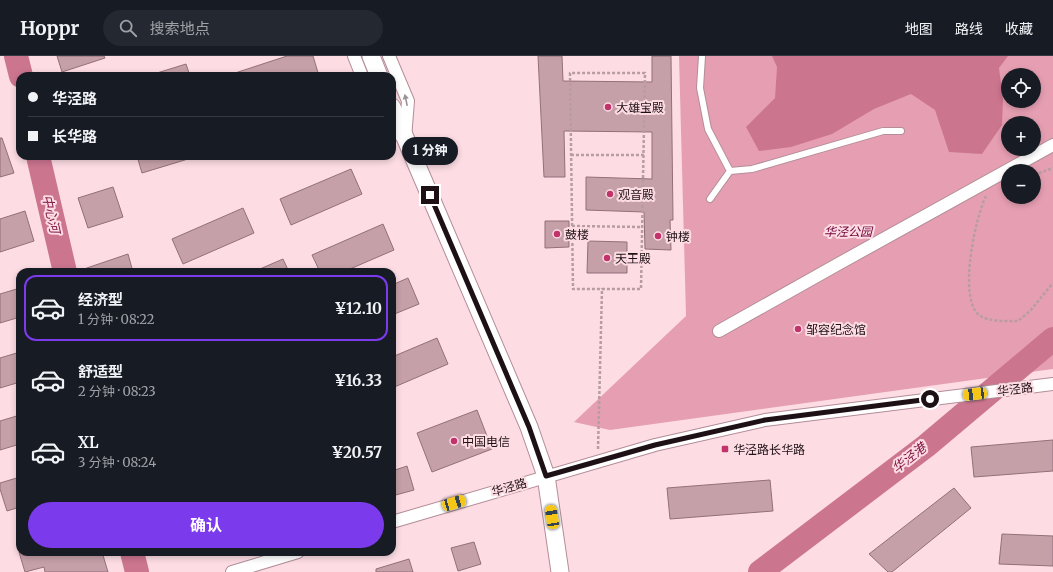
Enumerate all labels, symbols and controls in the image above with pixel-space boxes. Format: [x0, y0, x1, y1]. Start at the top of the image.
search box [103, 10, 383, 46]
text: Hoppr [20, 16, 79, 40]
icon: search [117, 17, 139, 39]
text: 搜索地点 [149, 19, 209, 38]
text: 地图 [905, 20, 933, 38]
text: 路线 [955, 20, 983, 38]
text: 收藏 [1005, 20, 1033, 38]
map controls [1001, 68, 1041, 204]
button: locate [1001, 68, 1041, 108]
text: 华泾路 [52, 89, 97, 108]
one-way arrow [403, 93, 409, 106]
place label: 大雄宝殿 [616, 100, 664, 115]
marker: 大雄宝殿 [603, 102, 613, 112]
button: + [1001, 116, 1041, 156]
text: 长华路 [52, 127, 97, 146]
callout: 1 分钟 [402, 137, 458, 165]
text: 1 分钟 [412, 142, 448, 159]
button: − [1001, 164, 1041, 204]
route end [421, 186, 439, 204]
place label: 观音殿 [618, 187, 654, 202]
marker: 观音殿 [605, 189, 615, 199]
water label: 中心河 [38, 193, 64, 238]
park label: 华泾公园 [824, 224, 874, 239]
place label: 鼓楼 [565, 227, 589, 242]
marker: 鼓楼 [552, 229, 562, 239]
place label: 钟楼 [666, 229, 690, 244]
marker: 钟楼 [653, 231, 663, 241]
place label: 天王殿 [615, 251, 651, 266]
marker: 天王殿 [602, 253, 612, 263]
icon: car [30, 290, 66, 326]
text: 经济型 [78, 290, 123, 309]
text: ¥12.10 [335, 299, 382, 318]
text: 1 分钟 · 08:22 [78, 311, 154, 328]
place label: 邹容纪念馆 [806, 322, 866, 337]
marker: 邹容纪念馆 [793, 324, 803, 334]
icon: car [30, 362, 66, 398]
text: 舒适型 [78, 362, 123, 381]
text: ¥16.33 [334, 371, 382, 390]
street label: 华泾路 [996, 379, 1034, 399]
text: 2 分钟 · 08:23 [78, 383, 156, 400]
car [962, 387, 988, 401]
route start [921, 390, 939, 408]
text: XL [78, 433, 99, 452]
icon: car [30, 434, 66, 470]
place label: 中国电信 [462, 434, 510, 449]
marker: 中国电信 [449, 436, 459, 446]
water label: 华泾港 [888, 438, 931, 477]
place label: 华泾路长华路 [733, 442, 805, 457]
text: ¥20.57 [331, 443, 382, 462]
marker: 华泾路长华路 [720, 444, 730, 454]
text: 3 分钟 · 08:24 [78, 454, 156, 471]
street label: 华泾路 [490, 475, 528, 499]
car [441, 494, 467, 512]
button: 确认 [28, 502, 384, 548]
car [544, 504, 560, 530]

